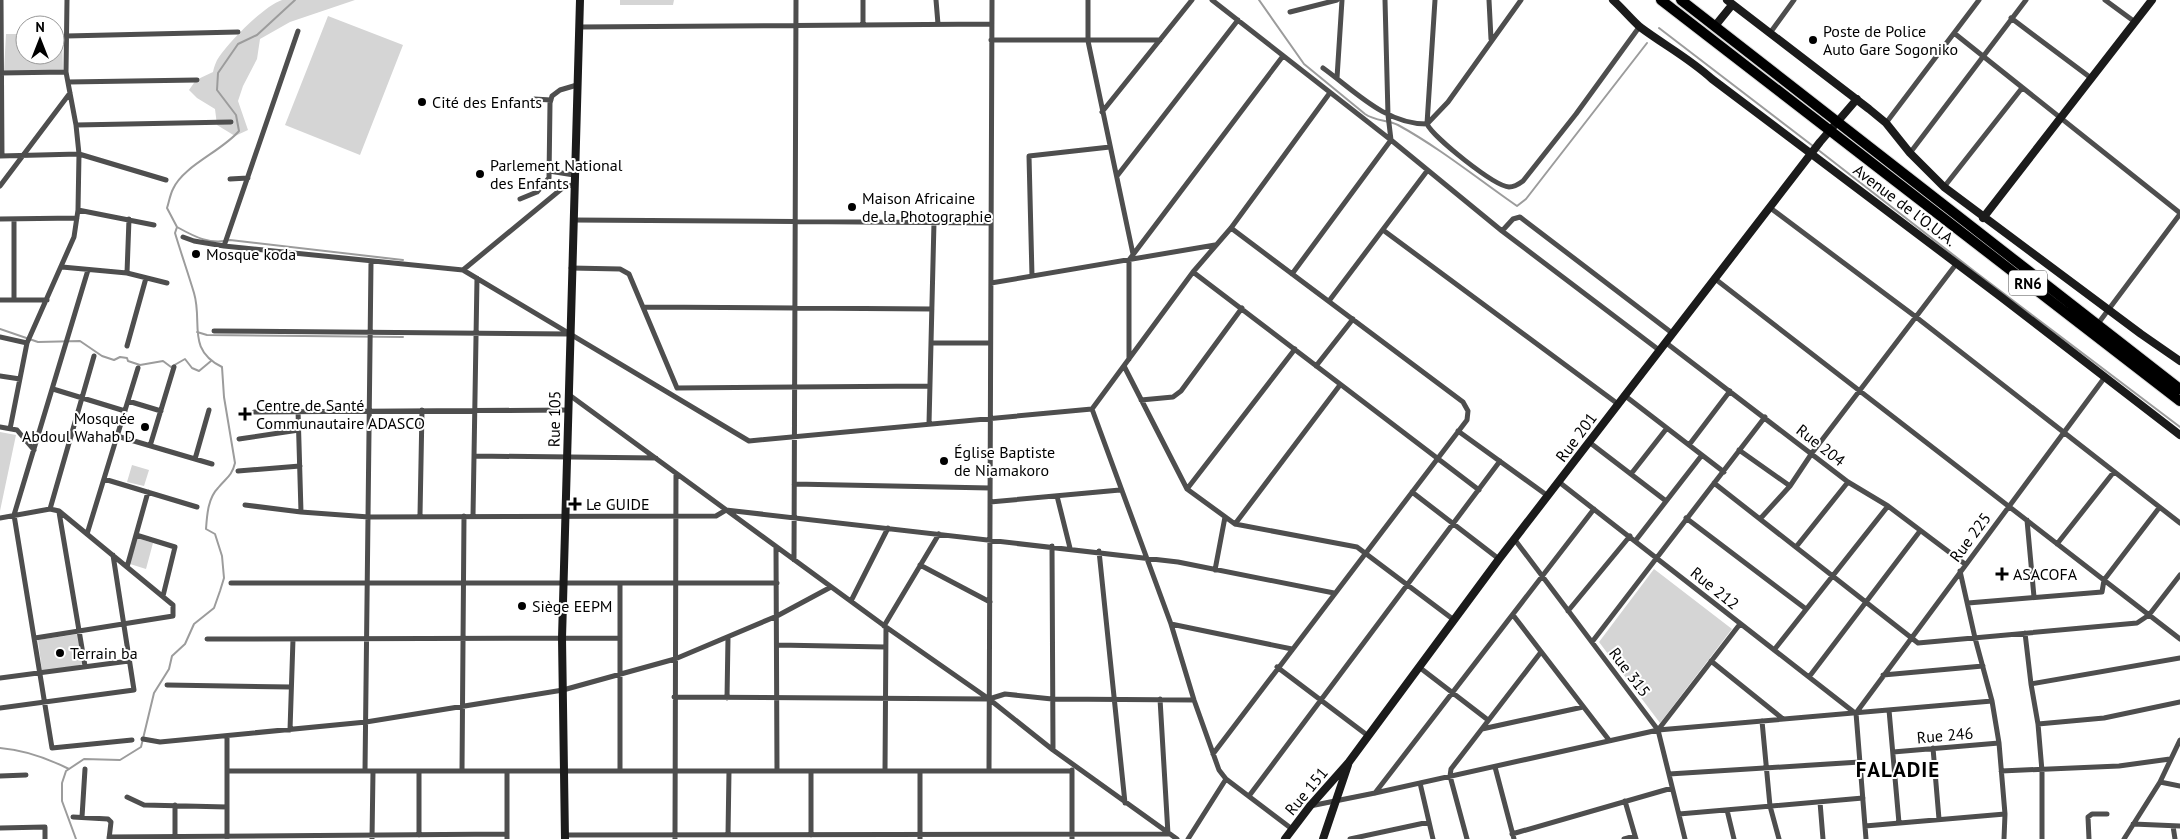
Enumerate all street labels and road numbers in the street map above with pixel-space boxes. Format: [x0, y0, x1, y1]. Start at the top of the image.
street label: Avenue de l'O.U.A. [1850, 160, 1960, 250]
road number: RN6 [2009, 270, 2047, 296]
street label: Rue 105 [544, 391, 564, 447]
street label: Rue 201 [1551, 408, 1601, 466]
street label: Rue 204 [1793, 420, 1850, 470]
street label: Rue 225 [1945, 508, 1995, 566]
street label: Rue 212 [1687, 562, 1743, 614]
street label: Rue 315 [1605, 643, 1655, 701]
street label: Rue 246 [1916, 723, 1974, 747]
street label: Rue 151 [1280, 763, 1332, 819]

